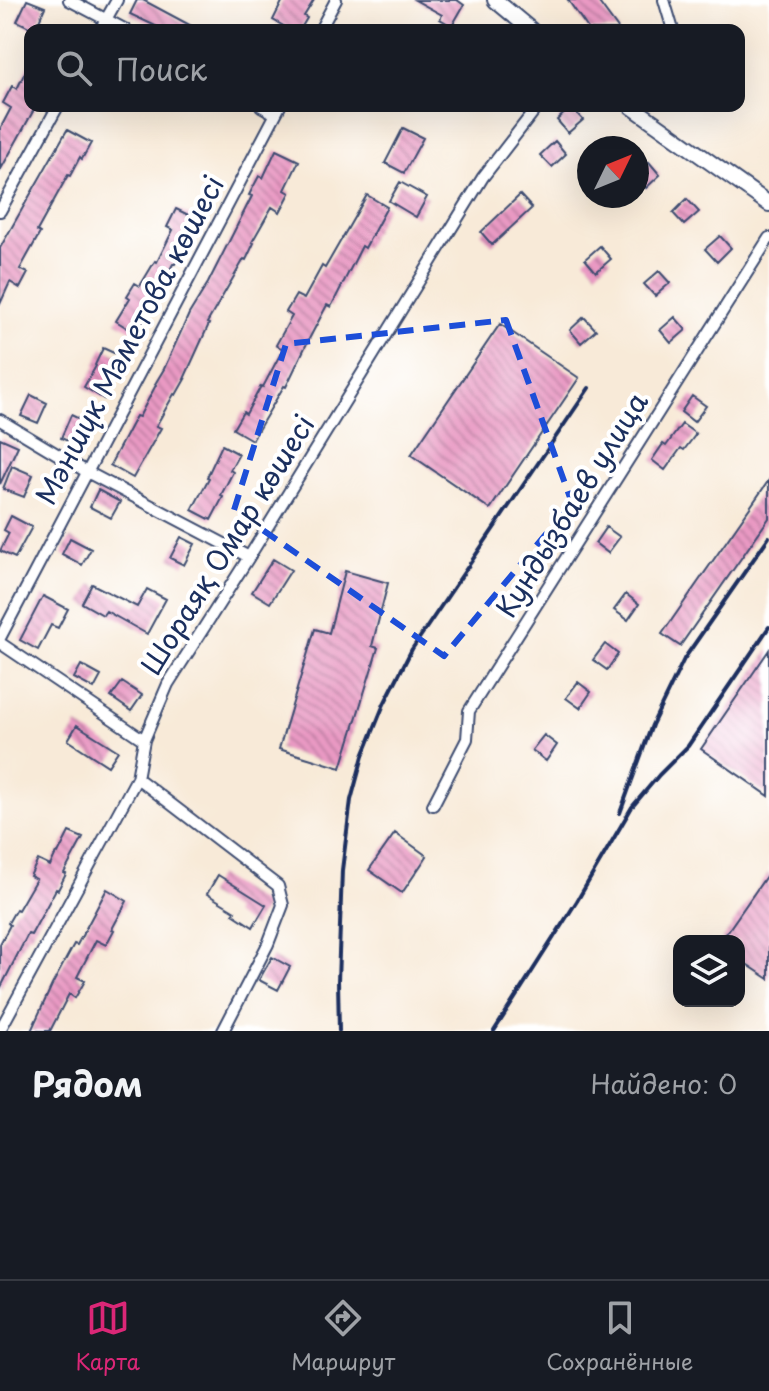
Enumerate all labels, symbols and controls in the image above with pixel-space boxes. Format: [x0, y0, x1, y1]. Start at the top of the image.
search box [24, 24, 745, 112]
icon: search [52, 46, 96, 90]
text: Поиск [116, 46, 207, 91]
north arrow [577, 136, 649, 208]
street label: Мәншүк Мәметова көшесі [23, 167, 234, 512]
street label: Кундызбаев улица [484, 383, 658, 625]
street label: Шораяқ Омар көшесі [129, 406, 324, 683]
map controls [673, 935, 745, 1007]
button: layers [673, 935, 745, 1007]
text: Рядом [32, 1057, 143, 1109]
text: Найдено: 0 [591, 1064, 737, 1103]
tab: Карта [76, 1296, 140, 1377]
tab: Маршрут [291, 1296, 395, 1377]
tab: Сохранённые [546, 1296, 693, 1377]

